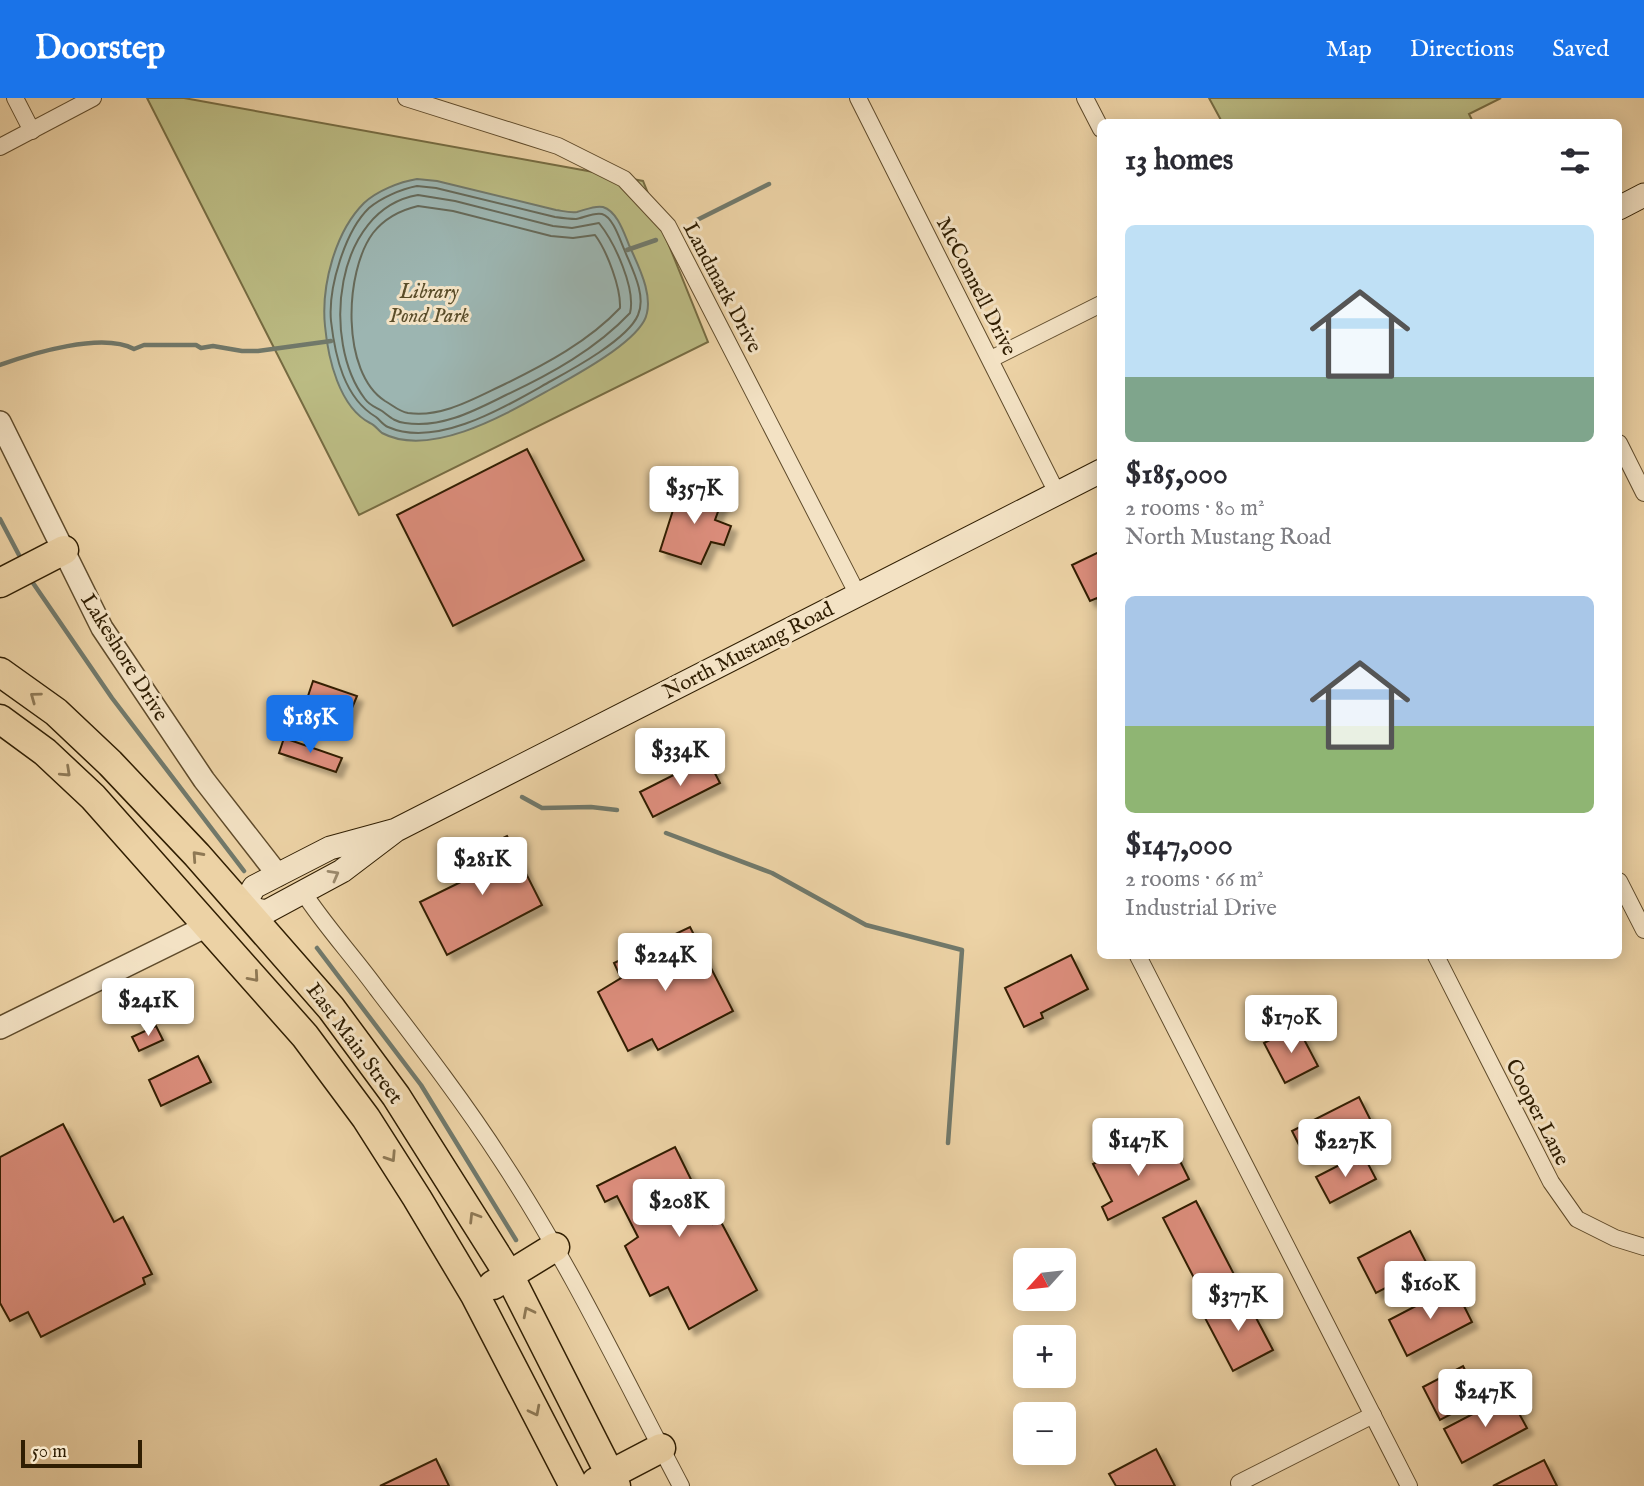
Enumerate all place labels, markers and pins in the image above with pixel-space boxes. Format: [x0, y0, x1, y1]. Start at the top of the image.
pin: $357K [645, 466, 743, 526]
pin: $185K [261, 696, 359, 755]
pin: $334K [631, 728, 729, 788]
pin: $281K [433, 838, 531, 897]
pin: $224K [616, 934, 714, 993]
pin: $241K [99, 978, 197, 1038]
pin: $170K [1242, 996, 1340, 1055]
pin: $147K [1089, 1118, 1187, 1178]
pin: $227K [1296, 1119, 1394, 1179]
pin: $208K [630, 1180, 728, 1239]
pin: $160K [1381, 1262, 1479, 1321]
pin: $377K [1189, 1274, 1287, 1333]
pin: $247K [1436, 1370, 1534, 1429]

